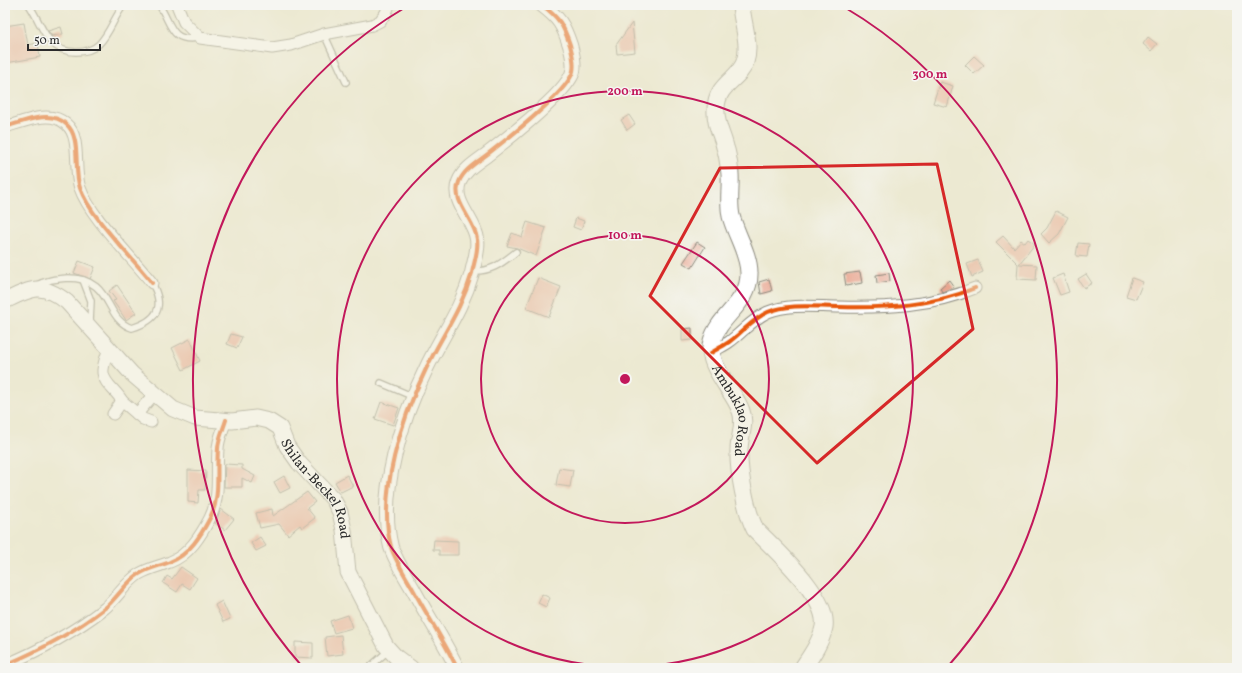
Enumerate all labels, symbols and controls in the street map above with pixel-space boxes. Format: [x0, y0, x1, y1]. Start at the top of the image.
scale bar [28, 26, 100, 52]
text: 50 m [34, 33, 60, 49]
text: 300 m [913, 67, 948, 83]
text: 200 m [607, 84, 643, 100]
text: 100 m [608, 228, 642, 244]
street label: Ambuklao Road [707, 361, 752, 457]
centre of rings [618, 372, 632, 386]
street label: Shilan-Beckel Road [276, 436, 354, 540]

